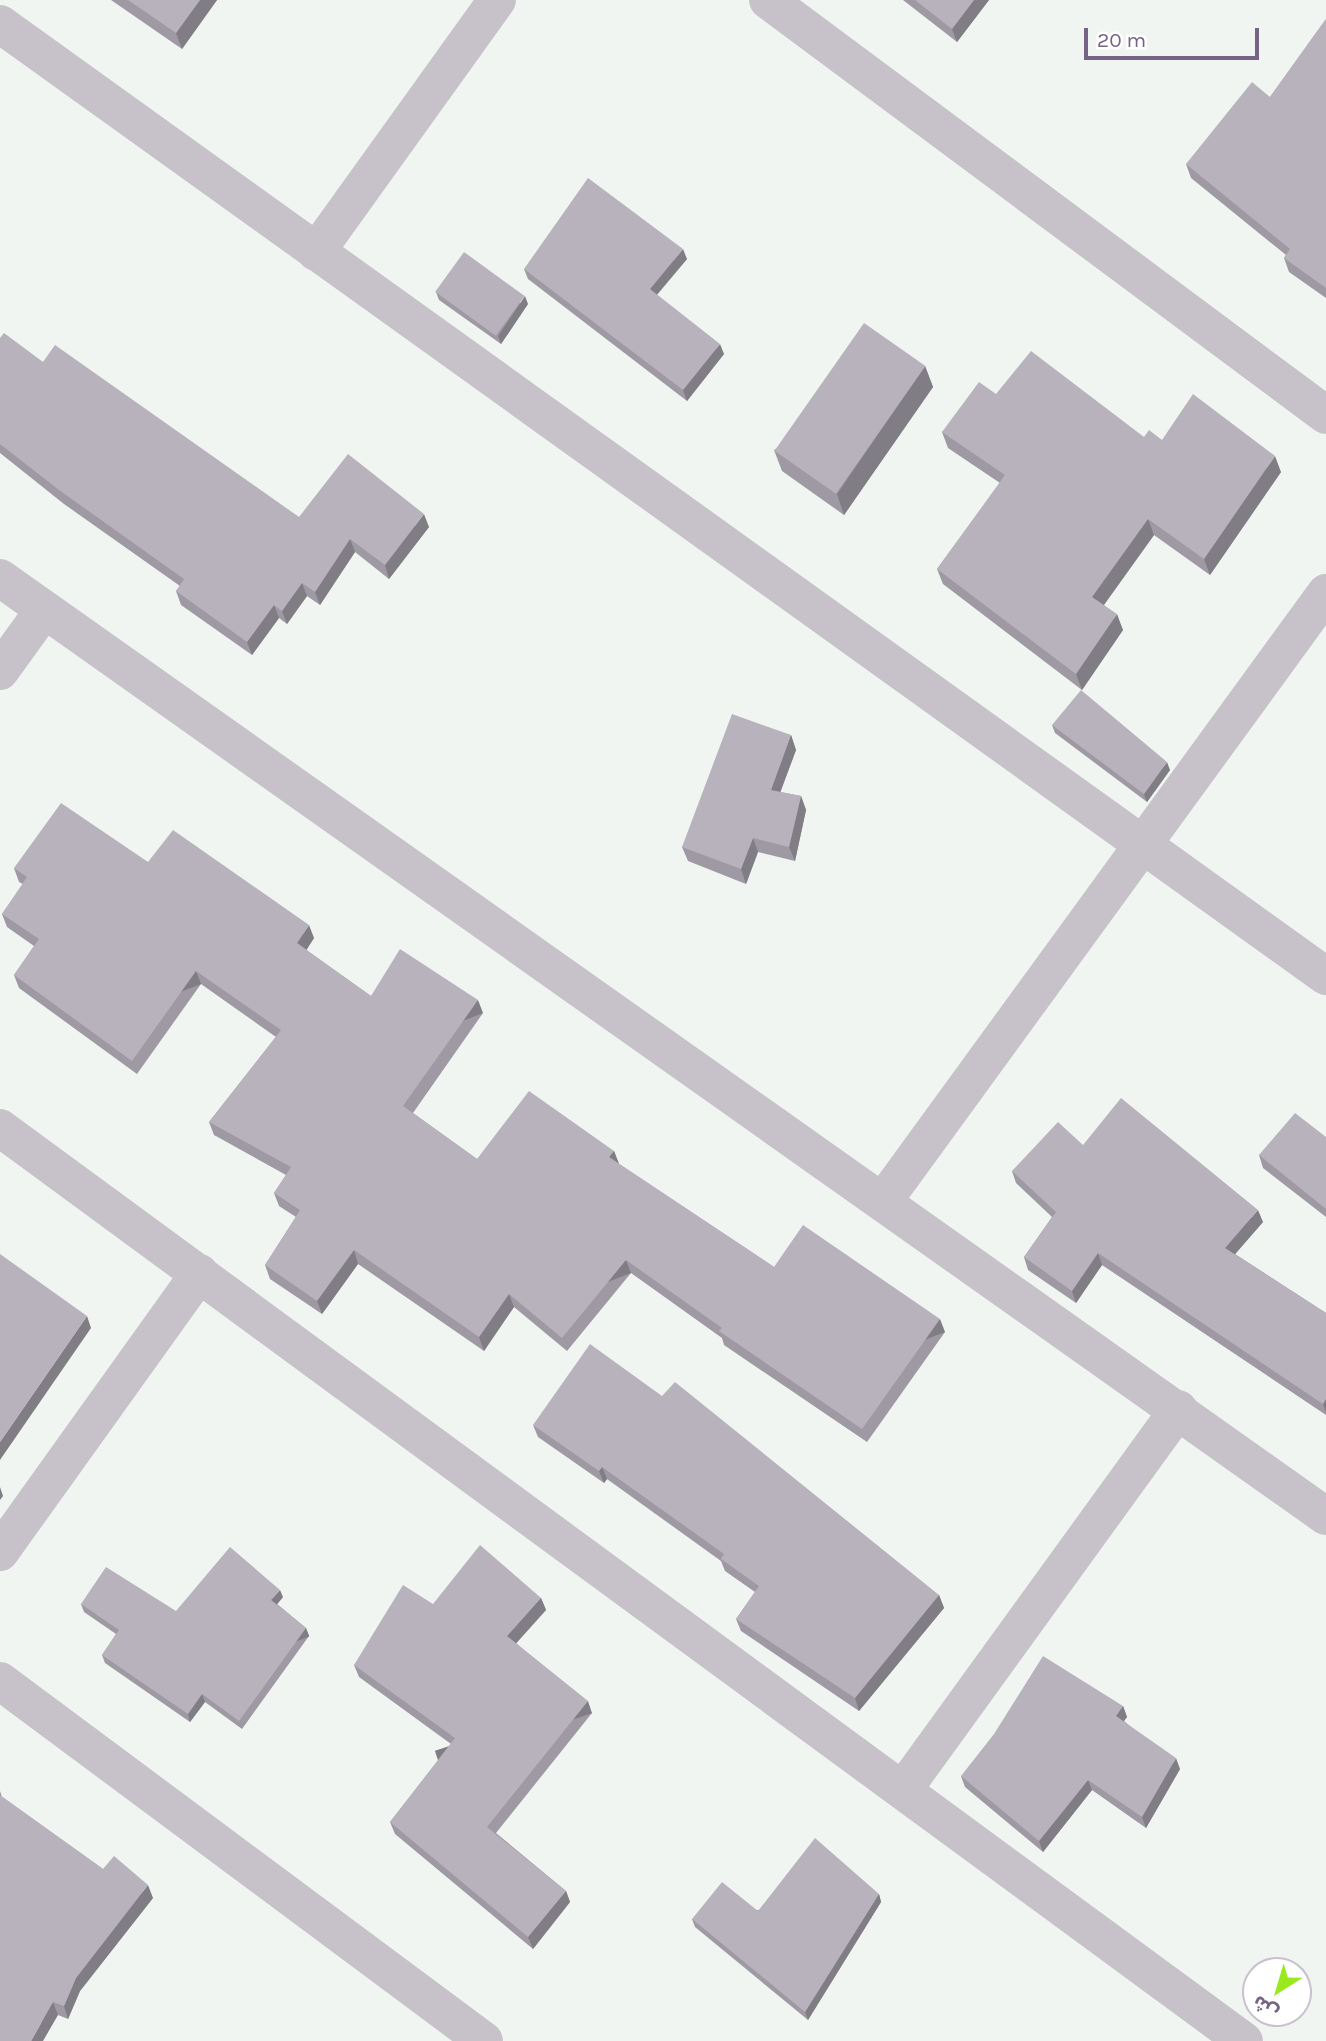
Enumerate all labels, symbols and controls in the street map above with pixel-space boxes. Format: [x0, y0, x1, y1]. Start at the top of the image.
scale bar [1088, 14, 1263, 58]
text: 20 m [1097, 28, 1146, 52]
north arrow [1242, 1957, 1312, 2027]
text: ش [1249, 1991, 1283, 2024]

